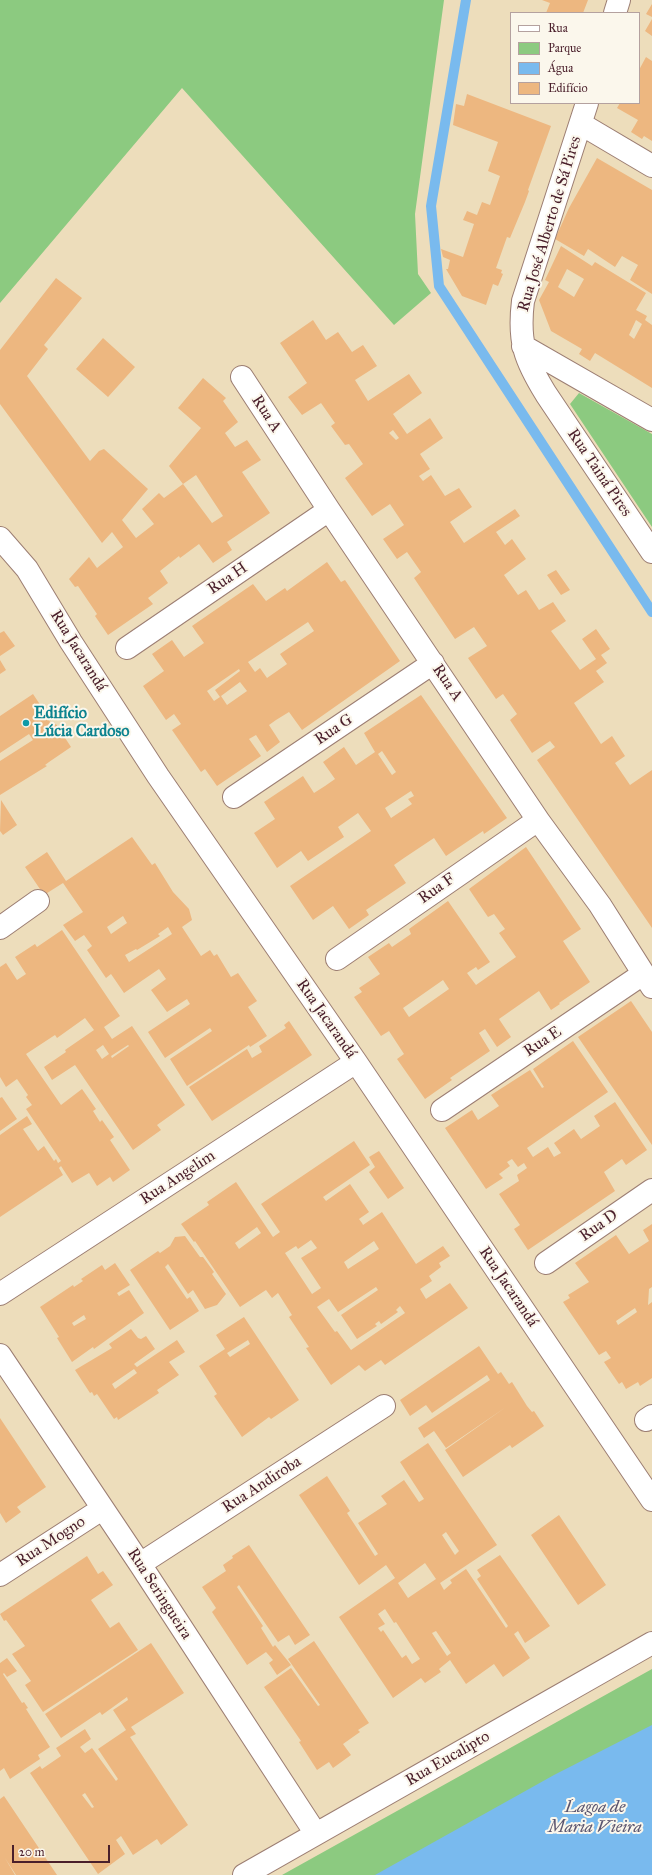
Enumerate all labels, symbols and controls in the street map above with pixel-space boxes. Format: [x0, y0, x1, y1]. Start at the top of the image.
legend [510, 12, 640, 104]
text: Rua [548, 21, 568, 35]
text: Parque [548, 41, 581, 55]
text: Água [548, 61, 573, 75]
text: Edifício [548, 81, 588, 95]
street label: Rua José Alberto de Sá Pires [514, 134, 586, 314]
street label: Rua A [247, 392, 285, 436]
street label: Rua Tainá Pires [563, 425, 635, 521]
street label: Rua H [205, 559, 251, 599]
street label: Rua Jacarandá [45, 607, 111, 695]
street label: Rua A [428, 661, 466, 705]
place label: Edifício Lúcia Cardoso [34, 704, 130, 742]
street label: Rua G [311, 710, 357, 750]
marker: Edifício Lúcia Cardoso [21, 718, 31, 728]
street label: Rua F [415, 870, 459, 908]
street label: Rua Jacarandá [292, 976, 360, 1062]
street label: Rua E [521, 1022, 565, 1062]
street label: Rua Angelim [137, 1147, 219, 1209]
street label: Rua D [576, 1206, 622, 1246]
street label: Rua Jacarandá [474, 1243, 542, 1331]
street label: Rua Andiroba [219, 1452, 305, 1518]
street label: Rua Mogno [13, 1513, 89, 1571]
street label: Rua Seringueira [122, 1545, 196, 1643]
street label: Rua Eucalipto [403, 1727, 493, 1791]
water label: Lagoa de Maria Vieira [548, 1798, 642, 1838]
scale bar [14, 1837, 112, 1863]
text: 20 m [19, 1845, 45, 1859]

